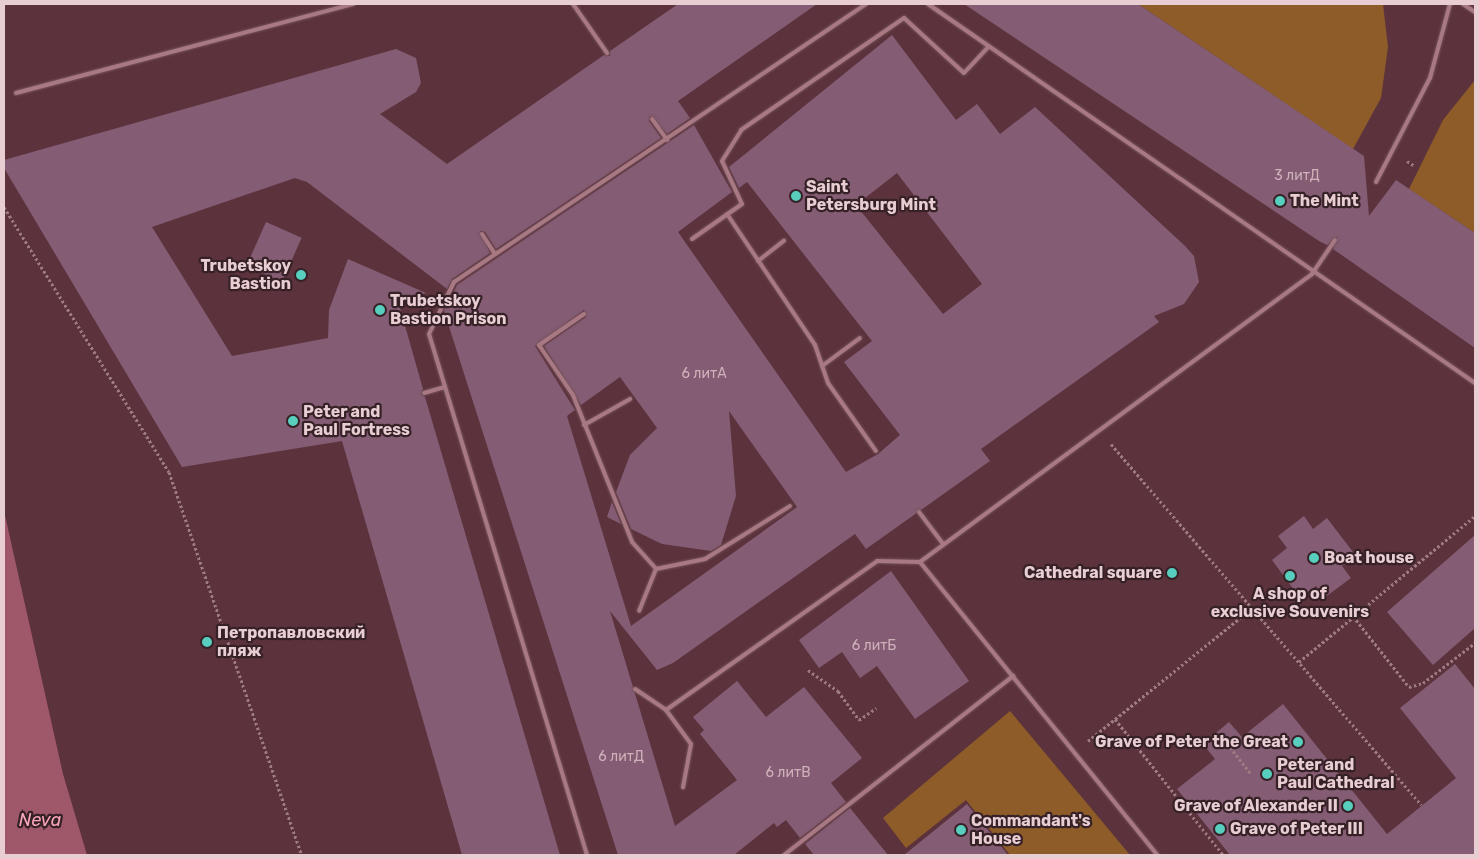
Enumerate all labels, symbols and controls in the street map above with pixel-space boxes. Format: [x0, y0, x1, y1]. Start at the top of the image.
house number: 3 литД [1274, 168, 1320, 184]
place label: Saint Petersburg Mint [806, 177, 936, 215]
marker: Saint Petersburg Mint [790, 190, 802, 202]
place label: The Mint [1290, 191, 1359, 211]
marker: The Mint [1274, 195, 1286, 207]
place label: Trubetskoy Bastion [200, 256, 291, 294]
marker: Trubetskoy Bastion [295, 269, 307, 281]
place label: Trubetskoy Bastion Prison [390, 291, 507, 329]
marker: Trubetskoy Bastion Prison [374, 304, 386, 316]
house number: 6 литА [681, 366, 727, 382]
place label: Peter and Paul Fortress [303, 402, 410, 440]
marker: Peter and Paul Fortress [287, 415, 299, 427]
place label: Boat house [1324, 548, 1414, 568]
marker: Boat house [1308, 552, 1320, 564]
place label: Cathedral square [1024, 563, 1162, 583]
marker: Cathedral square [1166, 567, 1178, 579]
marker: A shop of exclusive Souvenirs [1284, 570, 1296, 582]
place label: A shop of exclusive Souvenirs [1211, 584, 1369, 622]
place label: Петропавловский пляж [217, 623, 365, 661]
marker: Петропавловский пляж [201, 636, 213, 648]
house number: 6 литБ [852, 638, 896, 654]
place label: Grave of Peter the Great [1094, 732, 1288, 752]
marker: Grave of Peter the Great [1292, 736, 1304, 748]
house number: 6 литД [598, 749, 644, 765]
place label: Peter and Paul Cathedral [1277, 755, 1395, 793]
house number: 6 литВ [765, 765, 811, 781]
marker: Peter and Paul Cathedral [1261, 768, 1273, 780]
place label: Grave of Alexander II [1173, 796, 1338, 816]
marker: Grave of Alexander II [1342, 800, 1354, 812]
water label: Neva [19, 809, 61, 831]
place label: Commandant's House [971, 811, 1091, 849]
place label: Grave of Peter III [1230, 819, 1364, 839]
marker: Grave of Peter III [1214, 823, 1226, 835]
marker: Commandant's House [955, 824, 967, 836]

